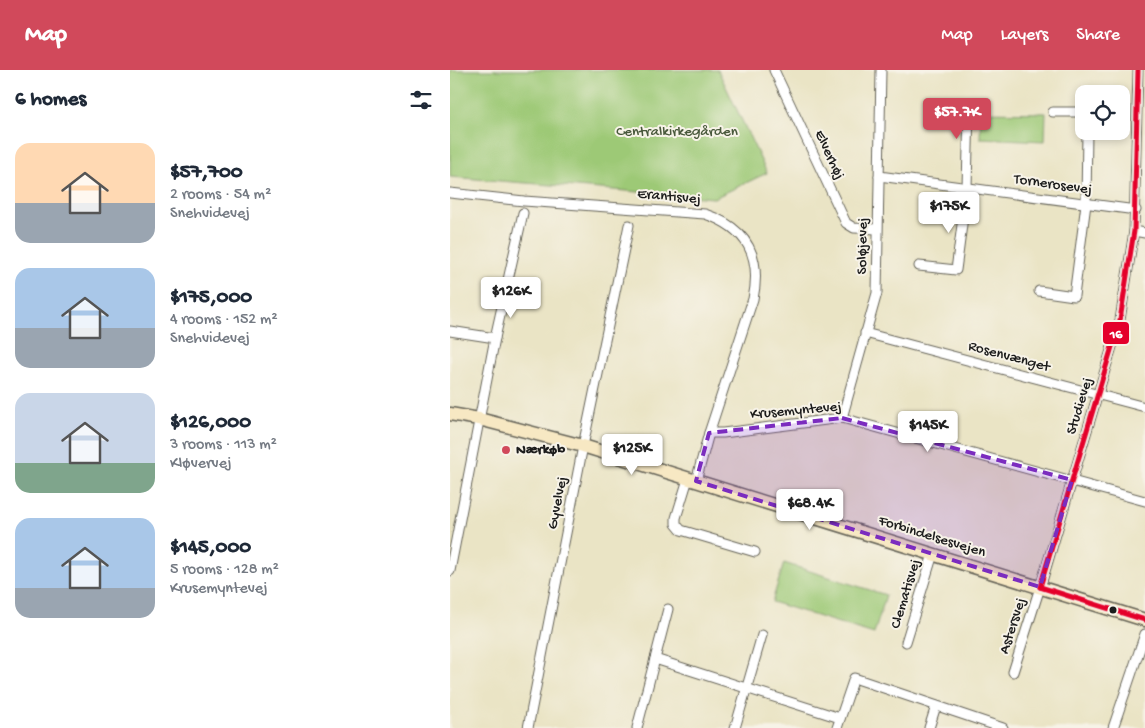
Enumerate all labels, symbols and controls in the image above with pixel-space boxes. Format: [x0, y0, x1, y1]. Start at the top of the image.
text: Map [25, 21, 67, 50]
text: Map [941, 25, 973, 46]
text: Layers [1001, 25, 1048, 46]
text: Share [1076, 25, 1120, 46]
map controls [1075, 85, 1130, 140]
button: locate [1075, 85, 1130, 140]
icon: filters [407, 86, 435, 114]
text: 6 homes [15, 88, 86, 113]
pin: $57.7K [916, 98, 998, 140]
text: $57.7K [934, 104, 980, 123]
park label: Centralkirkegården [616, 123, 738, 141]
street label: Elverhøj [810, 127, 848, 183]
text: $57,700 [170, 161, 243, 186]
icon: home [55, 163, 115, 223]
street label: Tornerosevej [1012, 170, 1093, 199]
street label: Erantisvej [636, 185, 702, 209]
text: 2 rooms · 54 m² [170, 186, 271, 205]
pin: $175K [914, 191, 984, 234]
text: $175K [929, 198, 969, 217]
text: Snehvidevej [170, 205, 250, 224]
street label: Soløjevej [854, 218, 872, 274]
pin: $126K [476, 276, 546, 319]
text: $126K [492, 283, 530, 302]
text: $175,000 [170, 286, 252, 311]
icon: home [55, 288, 115, 348]
text: 4 rooms · 152 m² [170, 311, 278, 330]
line badge: 16 [1102, 321, 1130, 345]
text: 16 [1109, 327, 1123, 344]
text: Snehvidevej [170, 330, 250, 349]
street label: Rosenvænget [966, 337, 1054, 377]
street label: Studievej [1063, 375, 1097, 437]
street label: Krusemyntevej [750, 398, 842, 424]
pin: $145K [893, 410, 963, 453]
text: $126,000 [170, 411, 251, 436]
icon: home [55, 413, 115, 473]
text: $145K [909, 417, 947, 436]
pin: $125K [597, 434, 667, 476]
text: 3 rooms · 113 m² [170, 436, 277, 455]
text: $125K [613, 440, 651, 459]
place label: Nærkøb [516, 441, 565, 459]
marker: Nærkøb [500, 444, 512, 456]
text: Kløvervej [170, 455, 232, 474]
street label: Gyvelvej [544, 475, 572, 531]
pin: $68.4K [769, 488, 851, 531]
text: $68.4K [787, 495, 833, 514]
street label: Forbindelsesvejen [875, 512, 988, 562]
text: $145,000 [170, 536, 251, 561]
icon: home [55, 538, 115, 598]
street label: Clematisvej [887, 557, 925, 631]
text: 5 rooms · 128 m² [170, 561, 279, 580]
text: Krusemyntevej [170, 580, 268, 599]
street label: Astersvej [996, 596, 1030, 656]
unlabelled marker [1108, 605, 1118, 615]

